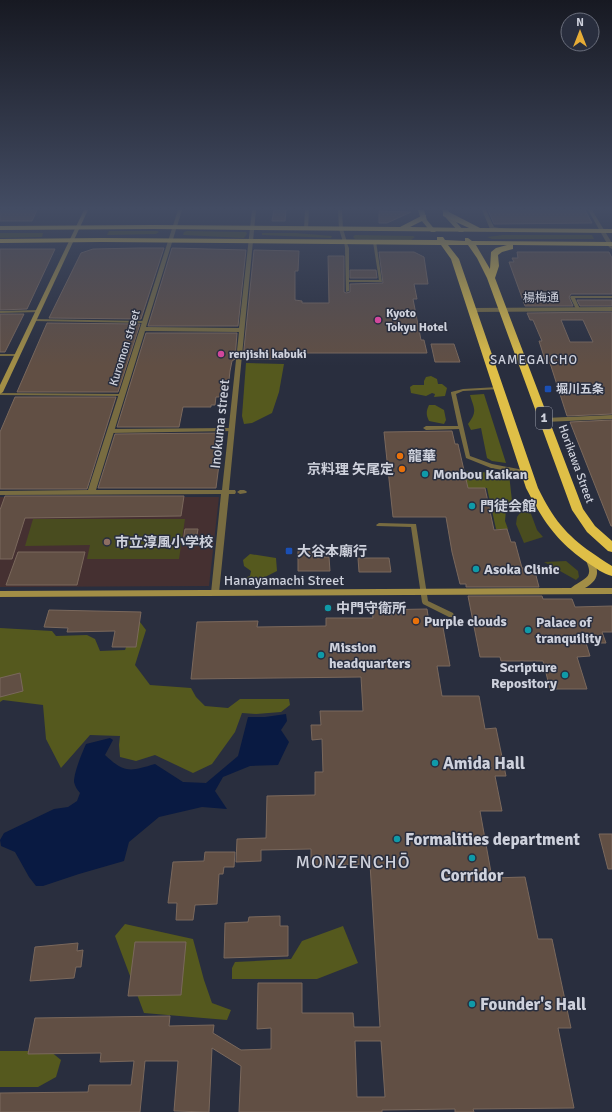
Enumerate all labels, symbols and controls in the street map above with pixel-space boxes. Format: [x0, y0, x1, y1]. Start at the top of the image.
north arrow [560, 12, 600, 52]
text: N [576, 16, 584, 29]
street label: 楊梅通 [523, 290, 559, 306]
place label: Kyoto Tokyu Hotel [386, 306, 448, 335]
street label: Kuromon street [106, 308, 144, 388]
marker: Kyoto Tokyu Hotel [373, 315, 383, 325]
place label: renjishi kabuki [229, 347, 307, 362]
marker: renjishi kabuki [216, 349, 226, 359]
district label: SAMEGAICHO [490, 352, 578, 368]
street label: Inokuma street [207, 378, 233, 469]
place label: 堀川五条 [556, 382, 604, 397]
marker: 堀川五条 [543, 384, 553, 394]
road number: 1 [536, 407, 552, 429]
street label: Horikawa Street [555, 423, 597, 505]
place label: 龍華 [408, 448, 436, 465]
marker: 龍華 [395, 451, 405, 461]
place label: 京料理 矢尾定 [307, 461, 394, 478]
marker: 京料理 矢尾定 [397, 464, 407, 474]
place label: Monbou Kaikan [433, 466, 528, 483]
marker: Monbou Kaikan [420, 469, 430, 479]
place label: 門徒会館 [480, 498, 536, 515]
marker: 門徒会館 [467, 501, 477, 511]
place label: 市立淳風小学校 [115, 534, 213, 551]
marker: 市立淳風小学校 [102, 537, 112, 547]
place label: 大谷本廟行 [297, 543, 367, 560]
marker: 大谷本廟行 [284, 546, 294, 556]
place label: Asoka Clinic [484, 561, 560, 578]
marker: Asoka Clinic [471, 564, 481, 574]
street label: Hanayamachi Street [224, 572, 344, 589]
place label: 中門守衛所 [336, 600, 406, 617]
marker: 中門守衛所 [323, 603, 333, 613]
place label: Purple clouds [424, 613, 507, 630]
place label: Palace of tranquility [535, 614, 602, 647]
marker: Purple clouds [411, 616, 421, 626]
marker: Palace of tranquility [523, 625, 533, 635]
place label: Mission headquarters [329, 639, 411, 672]
marker: Mission headquarters [316, 650, 326, 660]
place label: Scripture Repository [491, 659, 557, 692]
marker: Scripture Repository [560, 670, 570, 680]
place label: Amida Hall [443, 753, 525, 774]
marker: Amida Hall [430, 758, 440, 768]
place label: Formalities department [405, 829, 581, 850]
marker: Formalities department [392, 834, 402, 844]
district label: MONZENCHŌ [296, 851, 411, 873]
marker: Corridor [467, 853, 477, 863]
place label: Corridor [441, 865, 504, 886]
place label: Founder's Hall [480, 994, 586, 1015]
marker: Founder's Hall [467, 999, 477, 1009]

